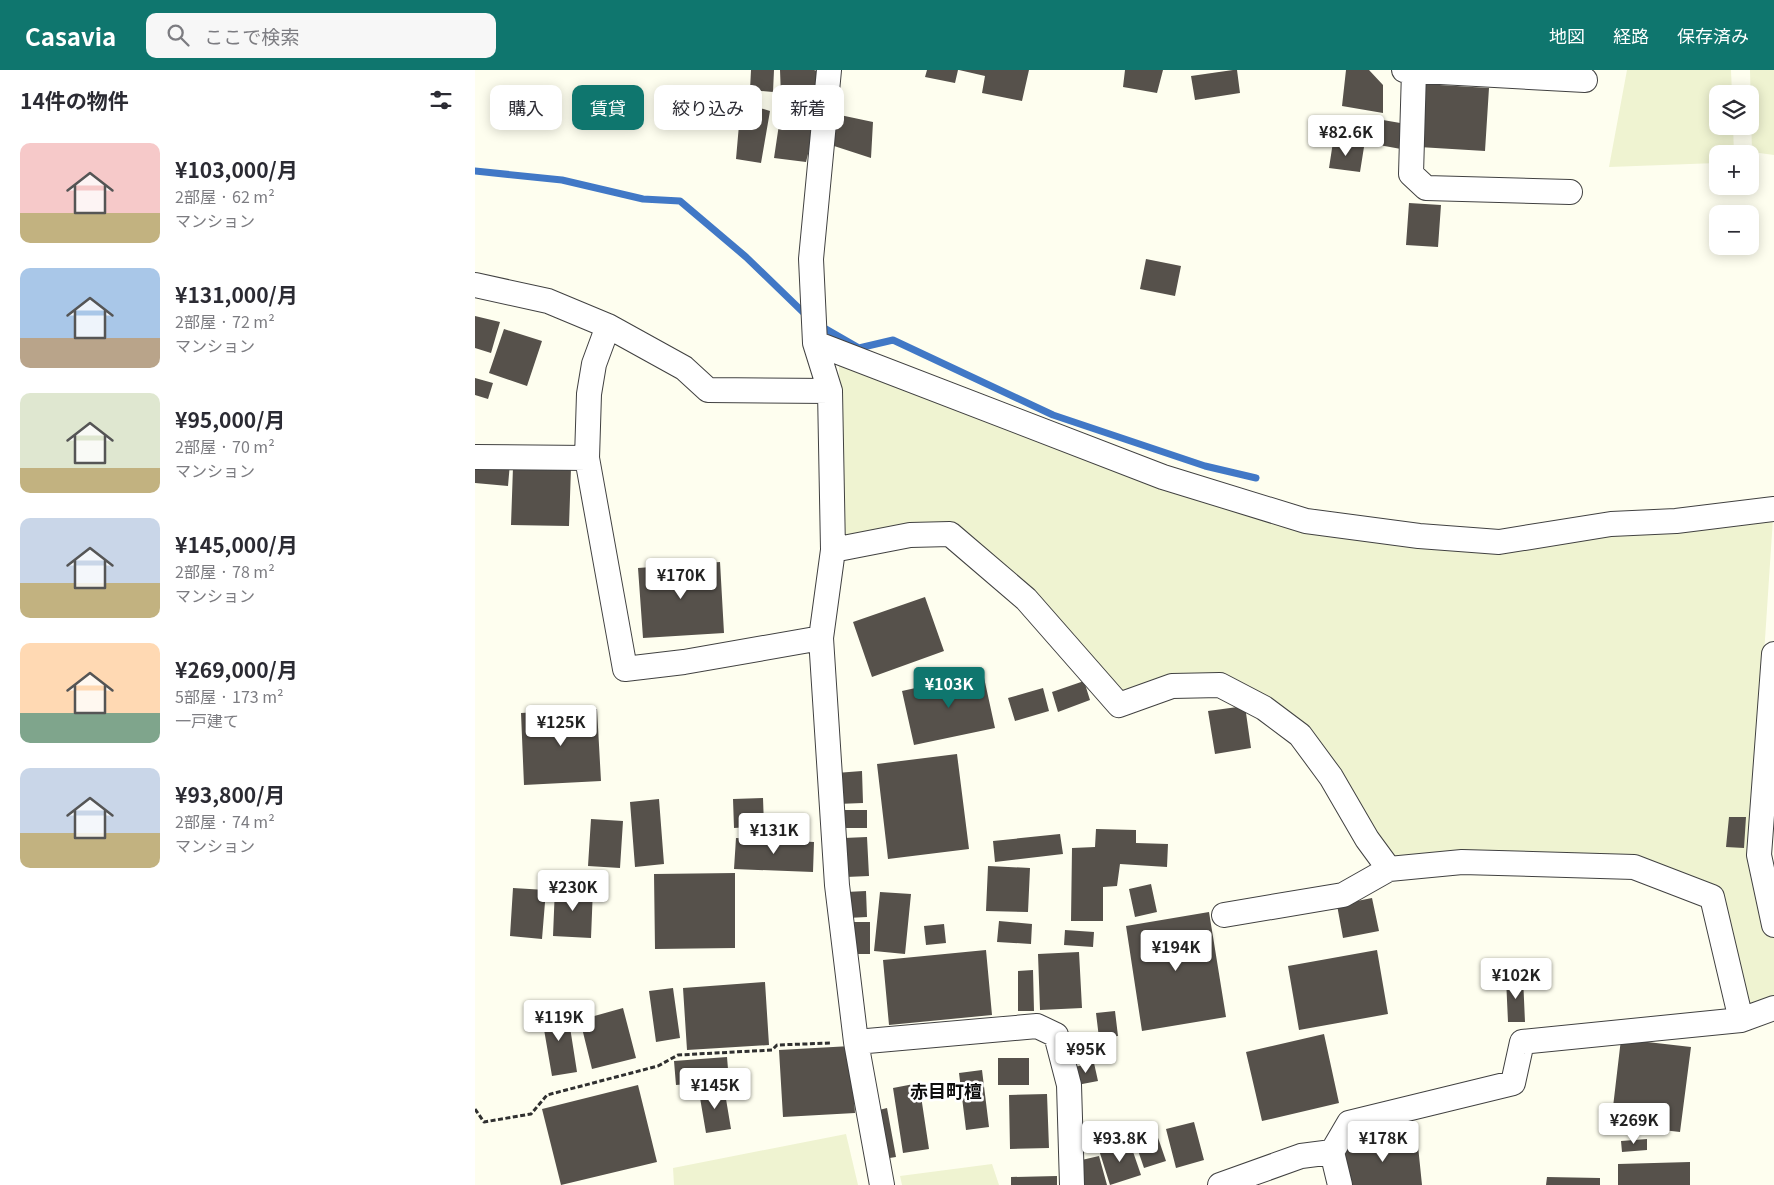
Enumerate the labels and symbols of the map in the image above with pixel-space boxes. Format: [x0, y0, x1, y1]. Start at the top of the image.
pin: ¥82.6K [1305, 114, 1387, 157]
pin: ¥170K [646, 558, 716, 600]
pin: ¥103K [914, 666, 984, 709]
pin: ¥125K [526, 704, 596, 747]
pin: ¥131K [739, 812, 809, 855]
pin: ¥230K [538, 870, 608, 912]
pin: ¥194K [1141, 930, 1211, 972]
pin: ¥102K [1481, 958, 1551, 1000]
pin: ¥119K [524, 1000, 594, 1042]
pin: ¥95K [1056, 1032, 1116, 1074]
pin: ¥145K [680, 1068, 750, 1110]
district label: 赤目町檀 [910, 1077, 982, 1103]
pin: ¥269K [1599, 1102, 1669, 1145]
pin: ¥93.8K [1079, 1120, 1161, 1163]
pin: ¥178K [1348, 1120, 1418, 1163]

